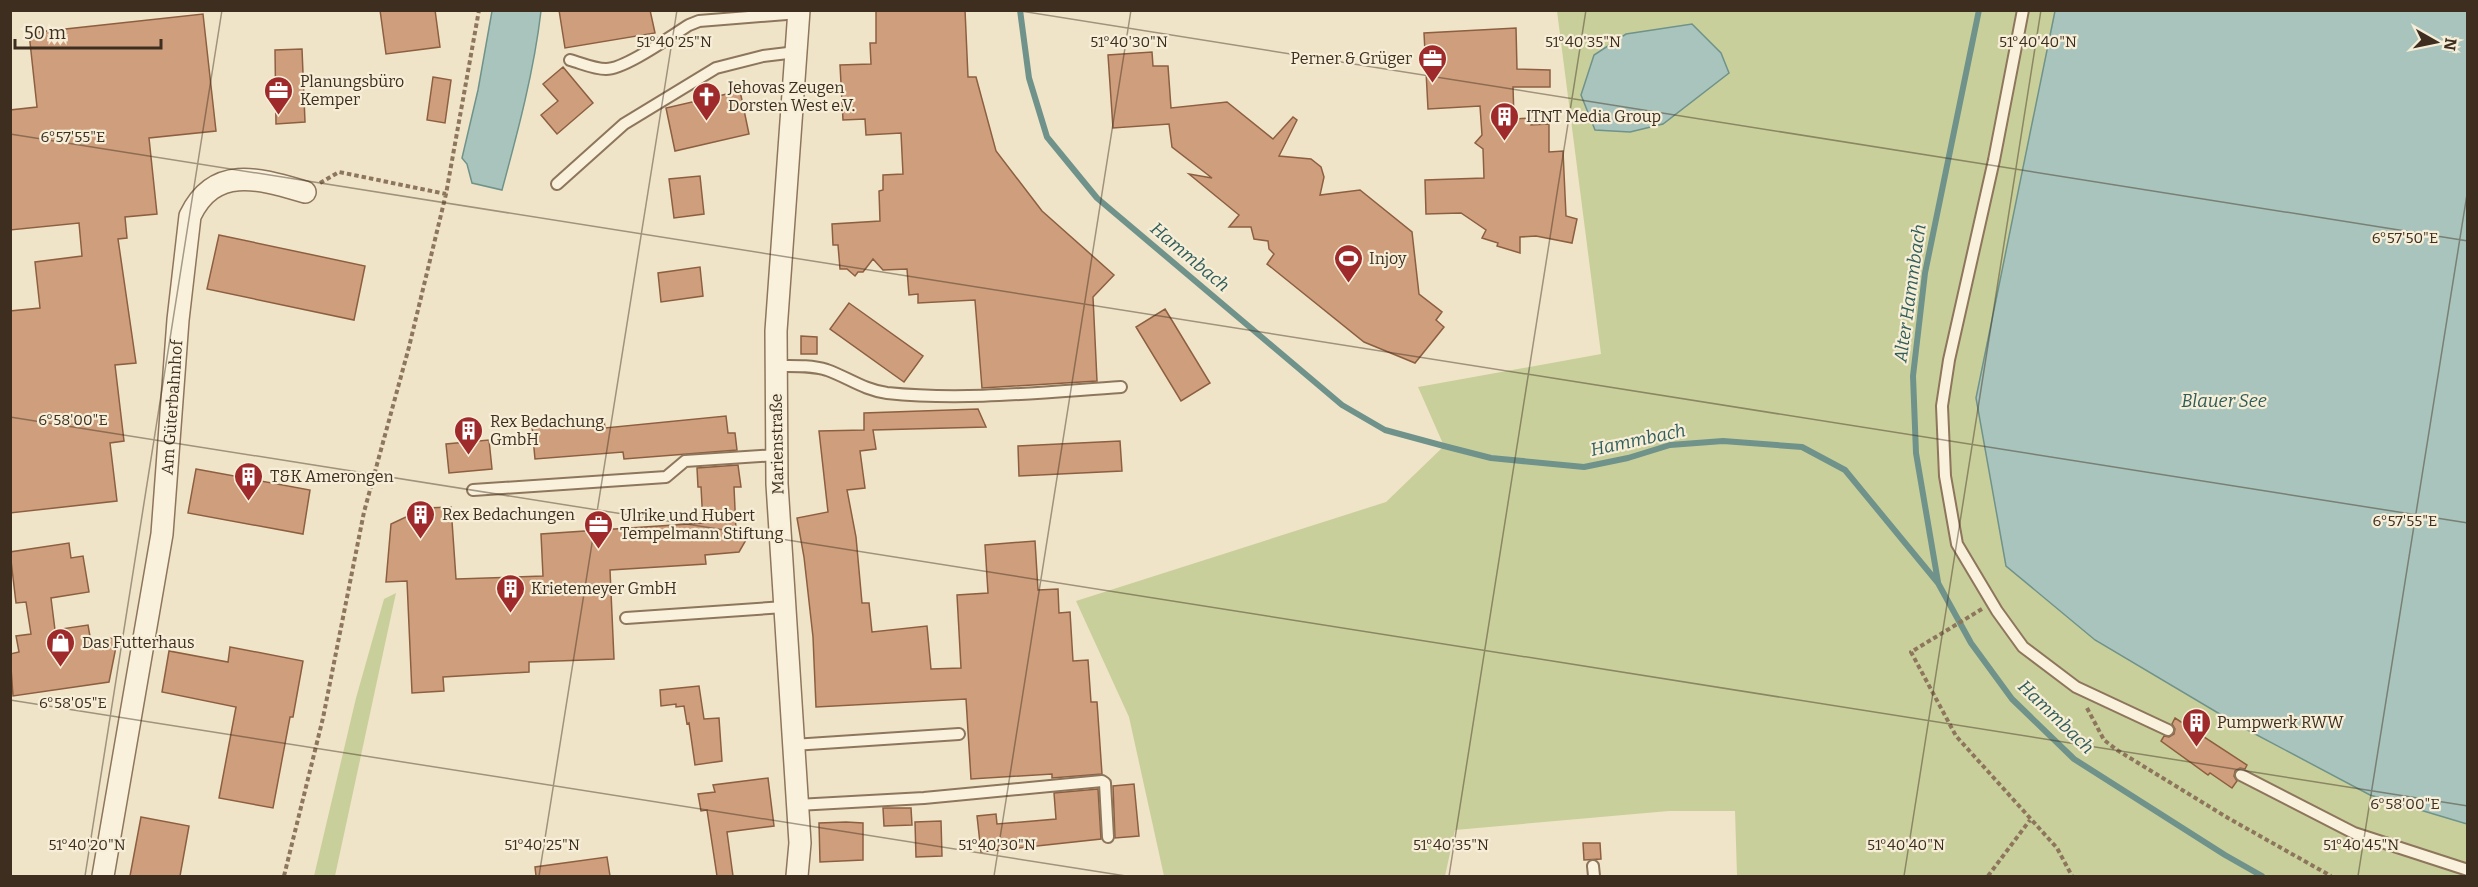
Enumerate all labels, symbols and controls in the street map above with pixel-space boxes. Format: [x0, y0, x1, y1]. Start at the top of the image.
scale bar [15, 12, 160, 50]
north arrow [2406, 12, 2466, 72]
text: 50 m [24, 22, 66, 44]
text: 51°40'25"N [636, 33, 712, 51]
text: 51°40'30"N [1090, 33, 1168, 51]
text: 51°40'35"N [1545, 33, 1621, 51]
text: 51°40'40"N [1999, 33, 2077, 51]
text: N [2440, 37, 2461, 52]
office icon: Perner & Grüger [1417, 42, 1449, 84]
place label: Perner & Grüger [1290, 49, 1412, 68]
place label: Planungsbüro Kemper [300, 72, 404, 109]
office icon: Planungsbüro Kemper [263, 74, 295, 116]
place label: Jehovas Zeugen Dorsten West e.V. [727, 78, 855, 115]
church icon: Jehovas Zeugen Dorsten West e.V. [691, 80, 723, 122]
building icon: ITNT Media Group [1489, 100, 1521, 142]
place label: ITNT Media Group [1526, 107, 1661, 126]
text: 6°57'55"E [41, 128, 105, 146]
water label: Hammbach [1146, 218, 1234, 296]
water label: Alter Hammbach [1889, 223, 1931, 364]
text: 6°57'50"E [2372, 229, 2438, 247]
sports icon: Injoy [1332, 242, 1364, 284]
place label: Injoy [1369, 249, 1407, 268]
street label: Am Güterbahnhof [157, 338, 186, 475]
water label: Blauer See [2181, 390, 2267, 412]
street label: Marienstraße [767, 393, 787, 495]
text: 6°58'00"E [38, 411, 108, 429]
place label: Rex Bedachung GmbH [490, 412, 604, 449]
building icon: Rex Bedachung GmbH [453, 414, 485, 456]
water label: Hammbach [1588, 419, 1688, 461]
building icon: T&K Amerongen [233, 460, 265, 502]
place label: T&K Amerongen [270, 467, 394, 486]
building icon: Rex Bedachungen [405, 498, 437, 540]
place label: Rex Bedachungen [442, 505, 575, 524]
place label: Ulrike und Hubert Tempelmann Stiftung [620, 506, 783, 543]
office icon: Ulrike und Hubert Tempelmann Stiftung [583, 508, 615, 550]
text: 6°57'55"E [2373, 512, 2437, 530]
building icon: Krietemeyer GmbH [494, 572, 526, 614]
place label: Krietemeyer GmbH [531, 579, 677, 598]
shop icon: Das Futterhaus [45, 626, 77, 668]
place label: Das Futterhaus [82, 633, 195, 652]
water label: Hammbach [2014, 676, 2098, 758]
text: 6°58'05"E [39, 694, 107, 712]
building icon: Pumpwerk RWW [2180, 706, 2212, 748]
place label: Pumpwerk RWW [2217, 713, 2344, 732]
text: 6°58'00"E [2370, 795, 2440, 813]
text: 51°40'20"N [48, 836, 126, 854]
text: 51°40'25"N [504, 836, 580, 854]
text: 51°40'30"N [958, 836, 1036, 854]
text: 51°40'35"N [1413, 836, 1489, 854]
text: 51°40'40"N [1867, 836, 1945, 854]
text: 51°40'45"N [2323, 836, 2399, 854]

